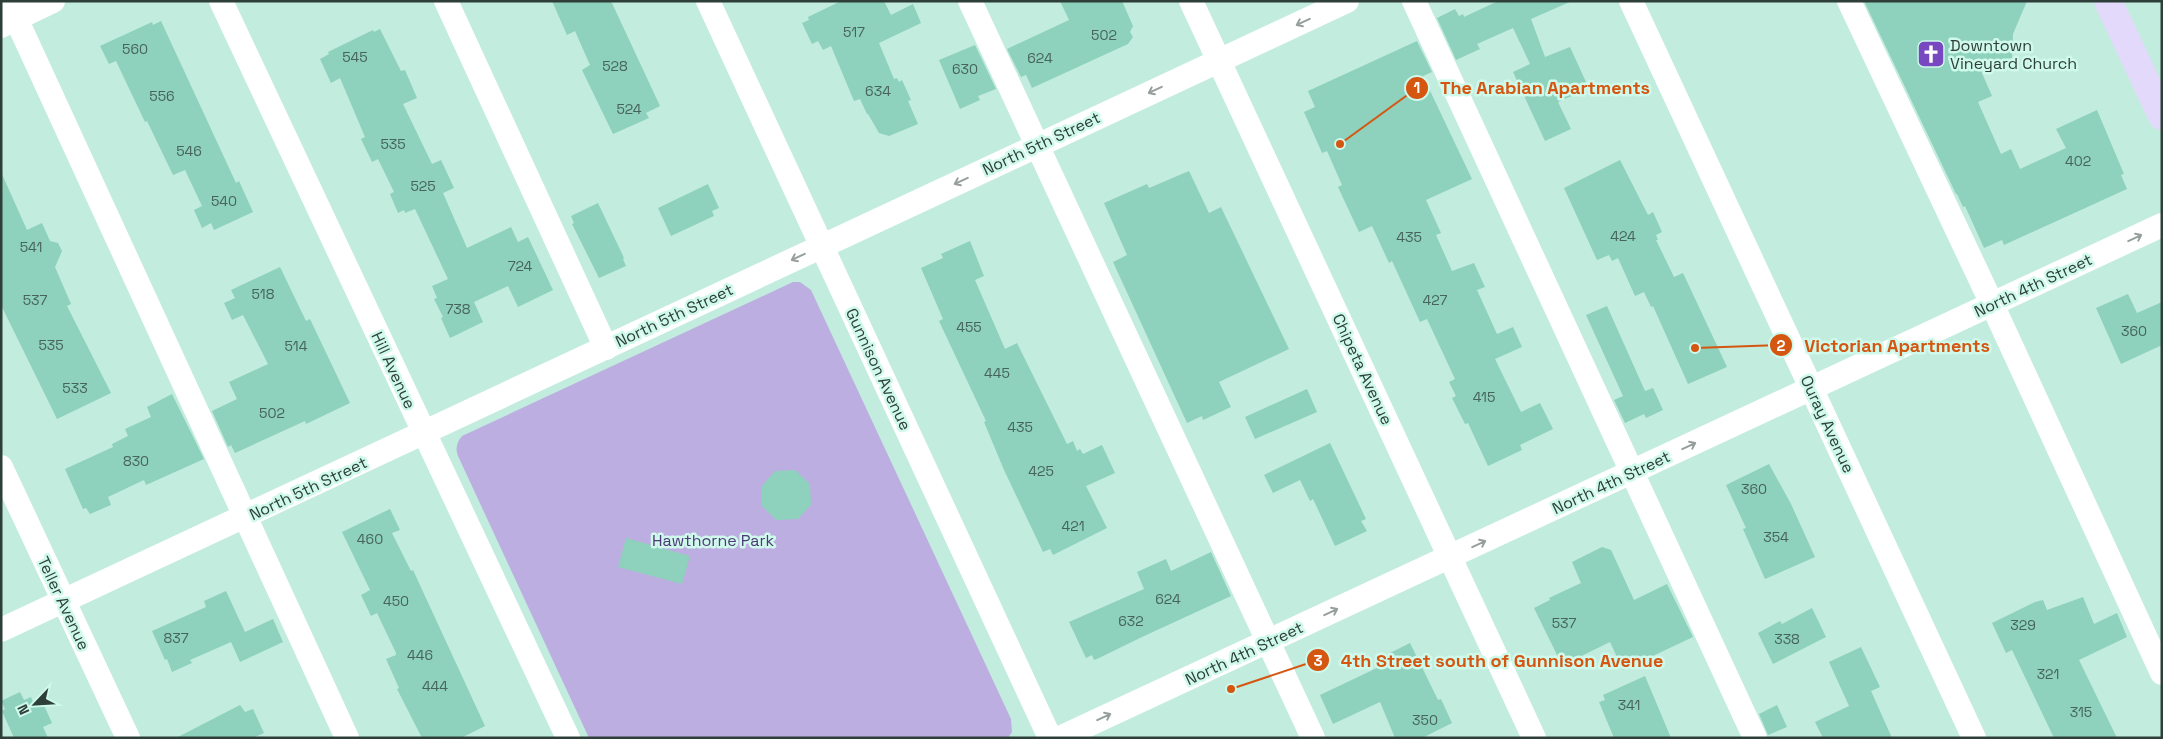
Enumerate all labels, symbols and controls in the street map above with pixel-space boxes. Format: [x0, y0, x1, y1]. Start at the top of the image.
one-way arrow [1296, 17, 1311, 27]
house number: 517 [843, 23, 865, 41]
house number: 502 [1091, 26, 1117, 44]
place label: Downtown Vineyard Church [1950, 35, 2077, 74]
church icon: Downtown Vineyard Church [1916, 39, 1946, 69]
house number: 560 [122, 40, 148, 58]
house number: 545 [342, 48, 368, 66]
house number: 624 [1027, 49, 1053, 67]
house number: 528 [602, 57, 628, 75]
house number: 630 [952, 60, 978, 78]
callout: The Arabian Apartments [1404, 71, 1660, 104]
text: The Arabian Apartments [1440, 76, 1650, 99]
text: 1 [1414, 78, 1420, 97]
house number: 634 [865, 82, 891, 100]
one-way arrow [1148, 85, 1163, 95]
house number: 556 [149, 87, 175, 105]
house number: 524 [616, 100, 642, 118]
street label: North 5th Street [979, 107, 1103, 180]
house number: 535 [380, 135, 406, 153]
house number: 546 [176, 142, 202, 160]
house number: 402 [2065, 152, 2091, 170]
one-way arrow [954, 176, 969, 186]
house number: 525 [410, 177, 436, 195]
house number: 540 [211, 192, 237, 210]
house number: 424 [1610, 227, 1636, 245]
house number: 435 [1396, 228, 1422, 246]
one-way arrow [2127, 232, 2142, 242]
house number: 541 [20, 238, 42, 256]
street label: North 4th Street [1971, 249, 2096, 322]
one-way arrow [790, 252, 805, 262]
house number: 724 [508, 257, 533, 275]
street label: North 5th Street [612, 279, 736, 352]
house number: 518 [252, 285, 275, 303]
house number: 537 [23, 291, 47, 309]
house number: 427 [1423, 291, 1448, 309]
house number: 738 [445, 300, 471, 318]
street label: Gunnison Avenue [841, 305, 916, 434]
street label: Chipeta Avenue [1328, 310, 1398, 428]
house number: 455 [956, 318, 982, 336]
house number: 360 [2121, 322, 2147, 340]
street label: Hill Avenue [367, 328, 421, 412]
callout: Victorian Apartments [1769, 329, 2000, 362]
text: Victorian Apartments [1804, 334, 1990, 357]
house number: 535 [38, 336, 64, 354]
text: 2 [1777, 336, 1786, 355]
house number: 514 [285, 337, 308, 355]
house number: 445 [984, 364, 1010, 382]
street label: Ouray Avenue [1796, 372, 1859, 476]
house number: 533 [62, 379, 88, 397]
house number: 415 [1473, 388, 1495, 406]
house number: 502 [259, 404, 285, 422]
house number: 435 [1007, 418, 1033, 436]
one-way arrow [1681, 440, 1696, 450]
street label: North 4th Street [1549, 446, 1674, 519]
house number: 830 [123, 452, 149, 470]
street label: North 5th Street [246, 452, 370, 525]
house number: 425 [1028, 462, 1054, 480]
house number: 360 [1741, 480, 1767, 498]
house number: 421 [1061, 517, 1085, 535]
house number: 354 [1763, 528, 1789, 546]
house number: 460 [357, 530, 383, 548]
park label: Hawthorne Park [652, 530, 774, 551]
one-way arrow [1471, 539, 1486, 548]
street label: Teller Avenue [33, 553, 94, 653]
house number: 624 [1155, 590, 1181, 608]
house number: 450 [383, 592, 409, 610]
one-way arrow [1323, 607, 1338, 617]
house number: 632 [1118, 612, 1144, 630]
house number: 537 [1552, 614, 1576, 632]
house number: 329 [2010, 616, 2036, 634]
street label: North 4th Street [1182, 617, 1307, 690]
house number: 837 [163, 629, 189, 647]
house number: 338 [1774, 630, 1800, 648]
callout: 4th Street south of Gunnison Avenue [1305, 644, 1673, 677]
house number: 446 [407, 646, 433, 664]
text: 4th Street south of Gunnison Avenue [1341, 649, 1663, 672]
text: 3 [1313, 651, 1323, 670]
house number: 321 [2037, 665, 2059, 683]
house number: 444 [422, 677, 448, 695]
north arrow [10, 679, 60, 729]
house number: 341 [1618, 696, 1640, 714]
text: N [13, 701, 33, 718]
house number: 315 [2070, 703, 2092, 721]
house number: 350 [1412, 711, 1438, 729]
one-way arrow [1096, 712, 1111, 722]

